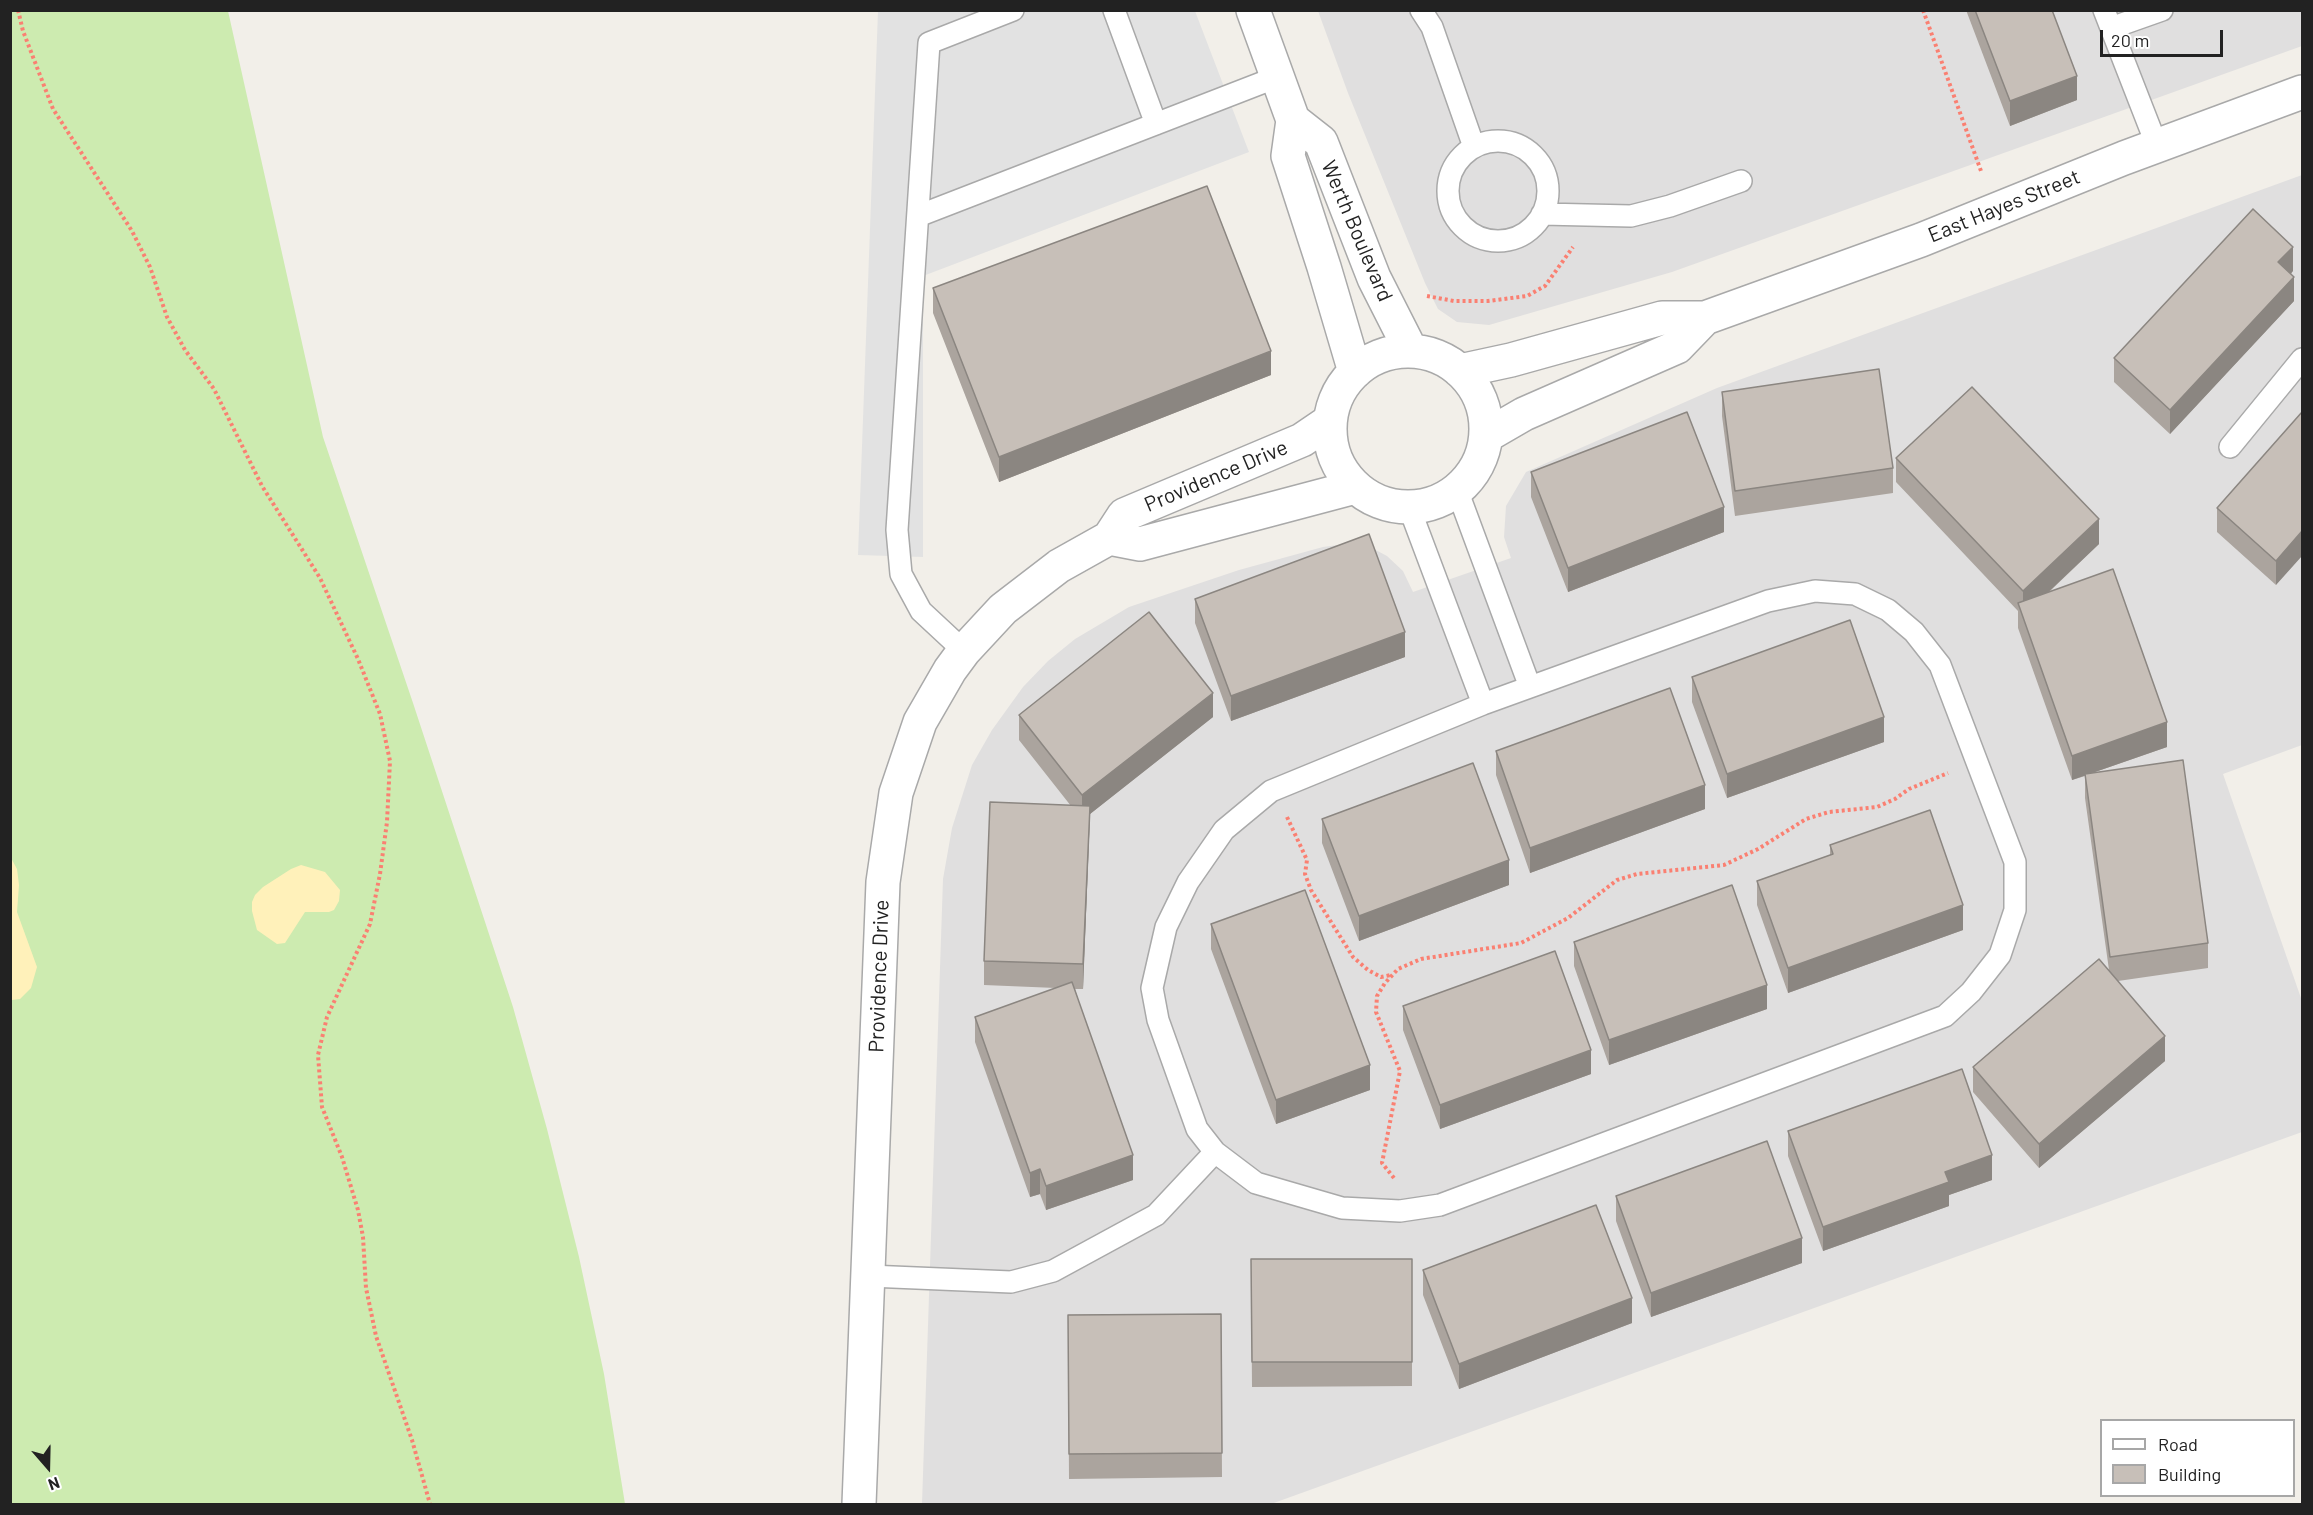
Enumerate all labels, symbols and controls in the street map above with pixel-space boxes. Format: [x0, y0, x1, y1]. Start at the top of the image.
scale bar [2103, 18, 2226, 56]
text: 20 m [2111, 29, 2149, 51]
street label: Werth Boulevard [1316, 157, 1398, 305]
street label: East Hayes Street [1924, 164, 2084, 248]
street label: Providence Drive [1141, 434, 1291, 518]
street label: Providence Drive [864, 899, 894, 1053]
legend [2100, 1419, 2295, 1497]
text: Road [2158, 1433, 2198, 1455]
north arrow [18, 1437, 78, 1497]
text: Building [2158, 1463, 2221, 1485]
text: N [46, 1474, 63, 1495]

